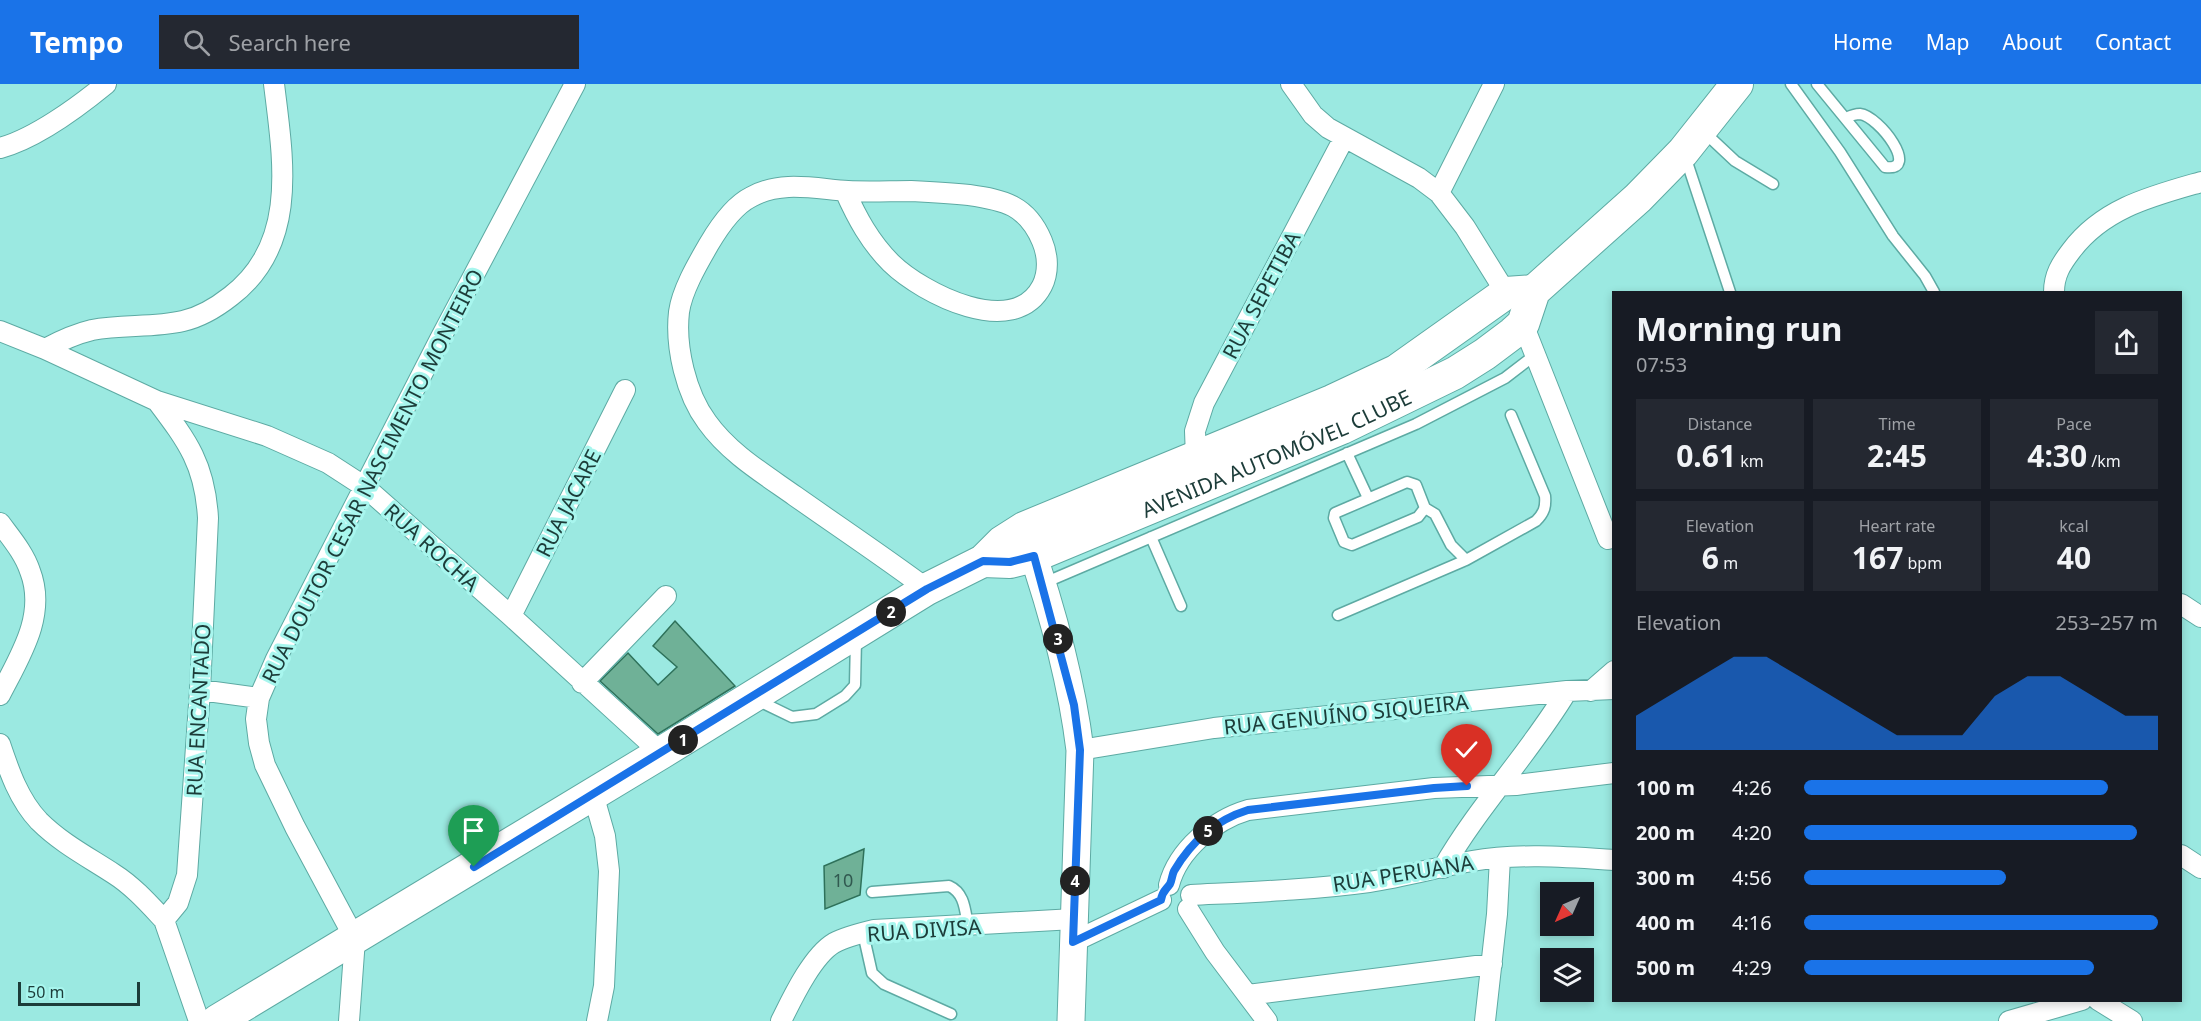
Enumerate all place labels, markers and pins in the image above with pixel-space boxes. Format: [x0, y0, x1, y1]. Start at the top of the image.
pin: 2 [876, 597, 906, 627]
pin: 3 [1043, 624, 1073, 654]
pin [1441, 724, 1492, 786]
pin: 1 [668, 725, 698, 755]
pin [448, 805, 499, 867]
pin: 5 [1193, 816, 1223, 846]
pin: 4 [1060, 866, 1090, 896]

